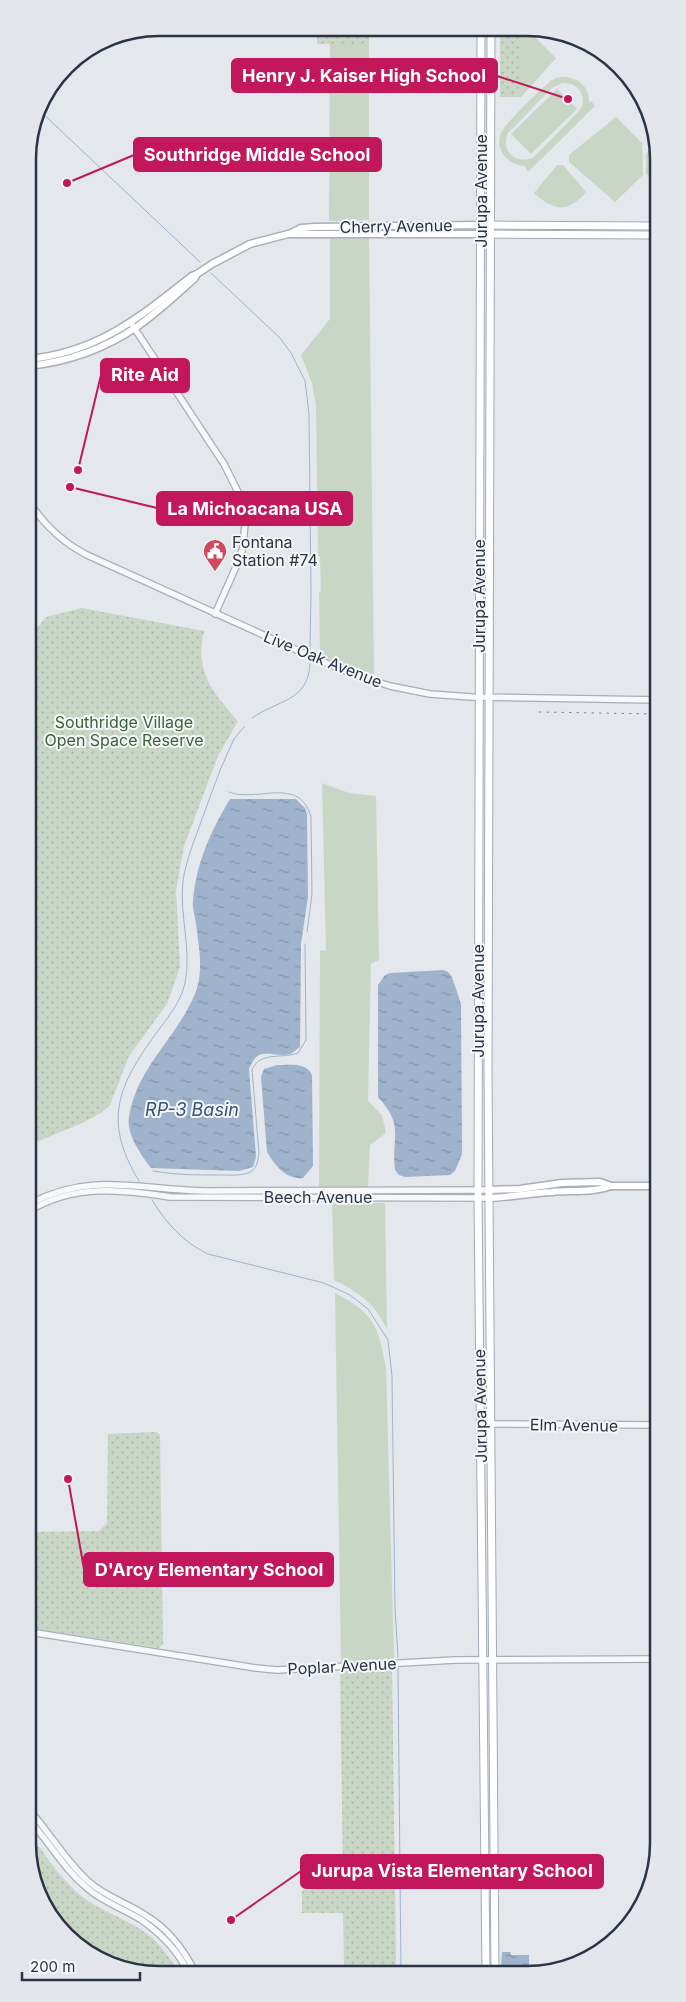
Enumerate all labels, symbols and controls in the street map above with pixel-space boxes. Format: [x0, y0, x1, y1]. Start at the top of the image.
callout: Henry J. Kaiser High School [232, 59, 497, 92]
text: Henry J. Kaiser High School [242, 65, 486, 86]
street label: Jurupa Avenue [471, 134, 491, 248]
callout: Southridge Middle School [134, 138, 381, 171]
text: Southridge Middle School [144, 144, 370, 165]
street label: Cherry Avenue [339, 215, 453, 237]
callout: Rite Aid [101, 359, 189, 392]
text: Rite Aid [111, 364, 179, 385]
callout: La Michoacana USA [157, 492, 352, 525]
text: La Michoacana USA [167, 498, 343, 519]
place label: Fontana Station #74 [232, 532, 318, 570]
public building icon: Fontana Station #74 [202, 538, 228, 572]
street label: Jurupa Avenue [469, 539, 489, 653]
street label: Live Oak Avenue [261, 626, 385, 692]
park label: Southridge Village Open Space Reserve [45, 712, 203, 750]
street label: Jurupa Avenue [468, 944, 488, 1058]
water label: RP-3 Basin [145, 1099, 239, 1120]
street label: Beech Avenue [264, 1187, 372, 1207]
street label: Jurupa Avenue [469, 1349, 491, 1463]
street label: Elm Avenue [530, 1414, 618, 1436]
callout: D'Arcy Elementary School [84, 1553, 333, 1586]
text: D'Arcy Elementary School [95, 1559, 323, 1580]
street label: Poplar Avenue [287, 1653, 397, 1679]
callout: Jurupa Vista Elementary School [301, 1855, 603, 1888]
text: Jurupa Vista Elementary School [311, 1860, 593, 1881]
scale bar [22, 1950, 140, 1982]
text: 200 m [30, 1957, 75, 1976]

